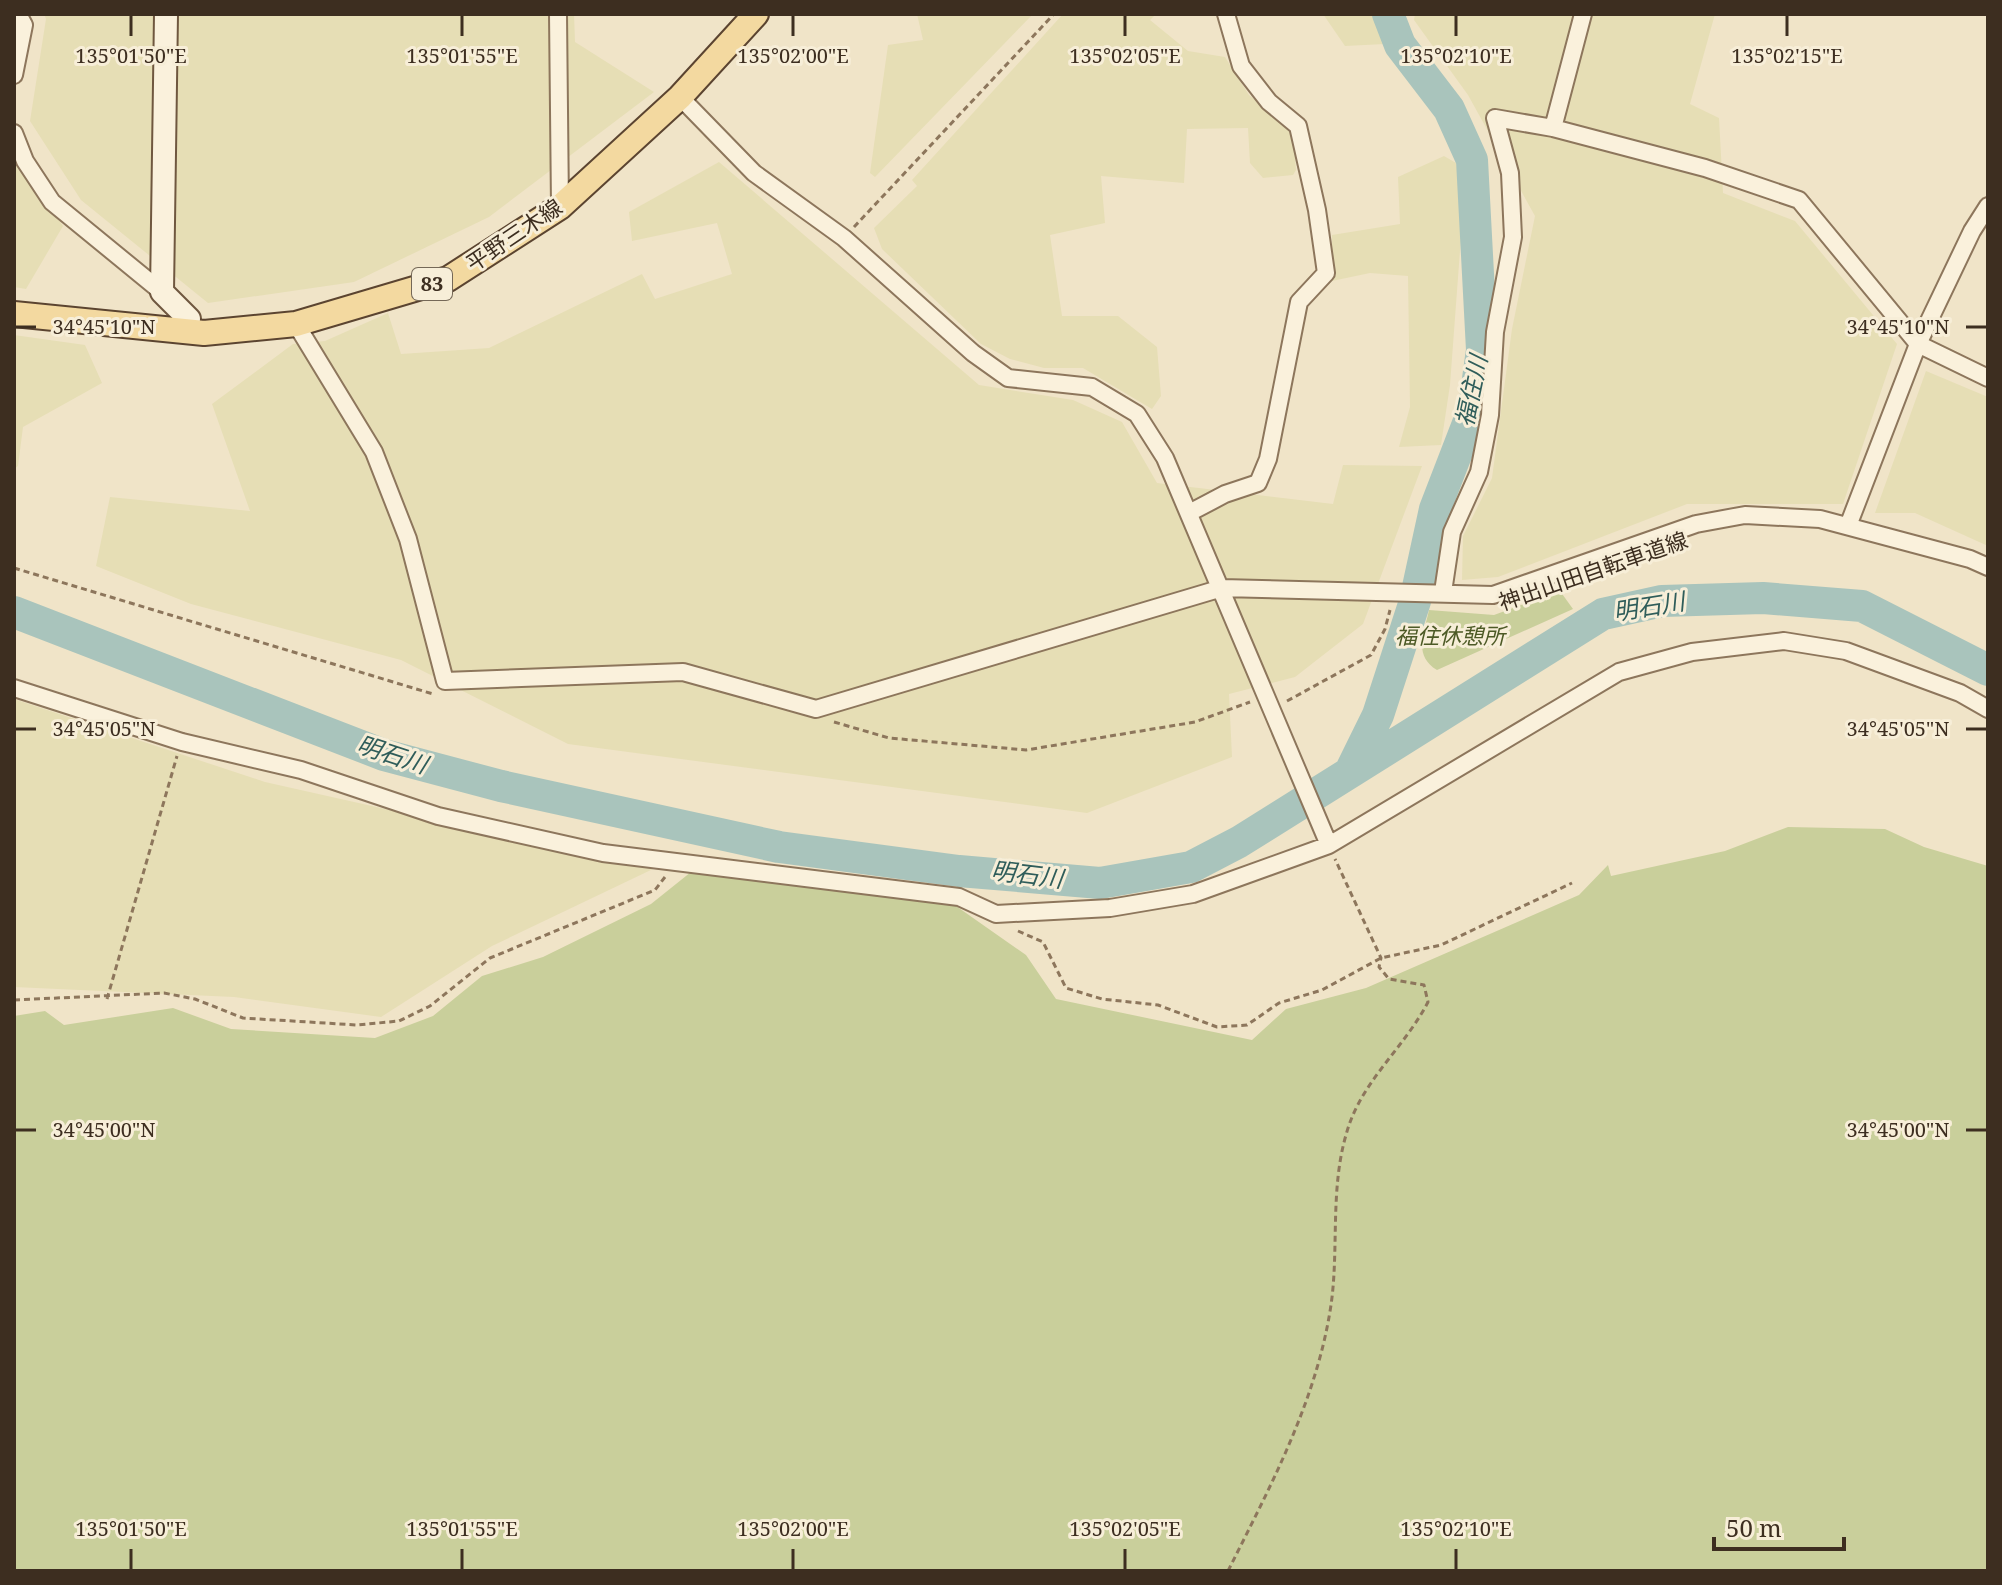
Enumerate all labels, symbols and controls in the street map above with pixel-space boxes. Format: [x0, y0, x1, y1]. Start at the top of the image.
text: 135°01'50"E [75, 42, 187, 69]
text: 135°01'55"E [406, 42, 518, 69]
text: 135°02'00"E [737, 42, 849, 69]
text: 135°02'05"E [1069, 42, 1181, 69]
text: 135°02'10"E [1400, 42, 1512, 69]
text: 135°02'15"E [1731, 42, 1843, 69]
street label: 平野三木線 [459, 191, 567, 277]
road number: 83 [412, 268, 452, 300]
text: 34°45'10"N [53, 313, 155, 340]
text: 34°45'10"N [1847, 313, 1949, 340]
water label: 福住川 [1447, 349, 1495, 429]
street label: 神出山田自転車道線 [1494, 524, 1691, 616]
water label: 明石川 [1611, 583, 1690, 627]
park label: 福住休憩所 [1395, 620, 1509, 650]
text: 34°45'05"N [53, 715, 155, 742]
text: 34°45'05"N [1847, 715, 1949, 742]
water label: 明石川 [353, 727, 435, 781]
water label: 明石川 [989, 853, 1068, 895]
text: 34°45'00"N [53, 1116, 155, 1143]
text: 34°45'00"N [1847, 1116, 1949, 1143]
scale bar [1714, 1501, 1844, 1551]
text: 50 m [1726, 1511, 1782, 1544]
text: 135°01'50"E [75, 1515, 187, 1542]
text: 135°01'55"E [406, 1515, 518, 1542]
text: 135°02'00"E [737, 1515, 849, 1542]
text: 135°02'05"E [1069, 1515, 1181, 1542]
text: 135°02'10"E [1400, 1515, 1512, 1542]

